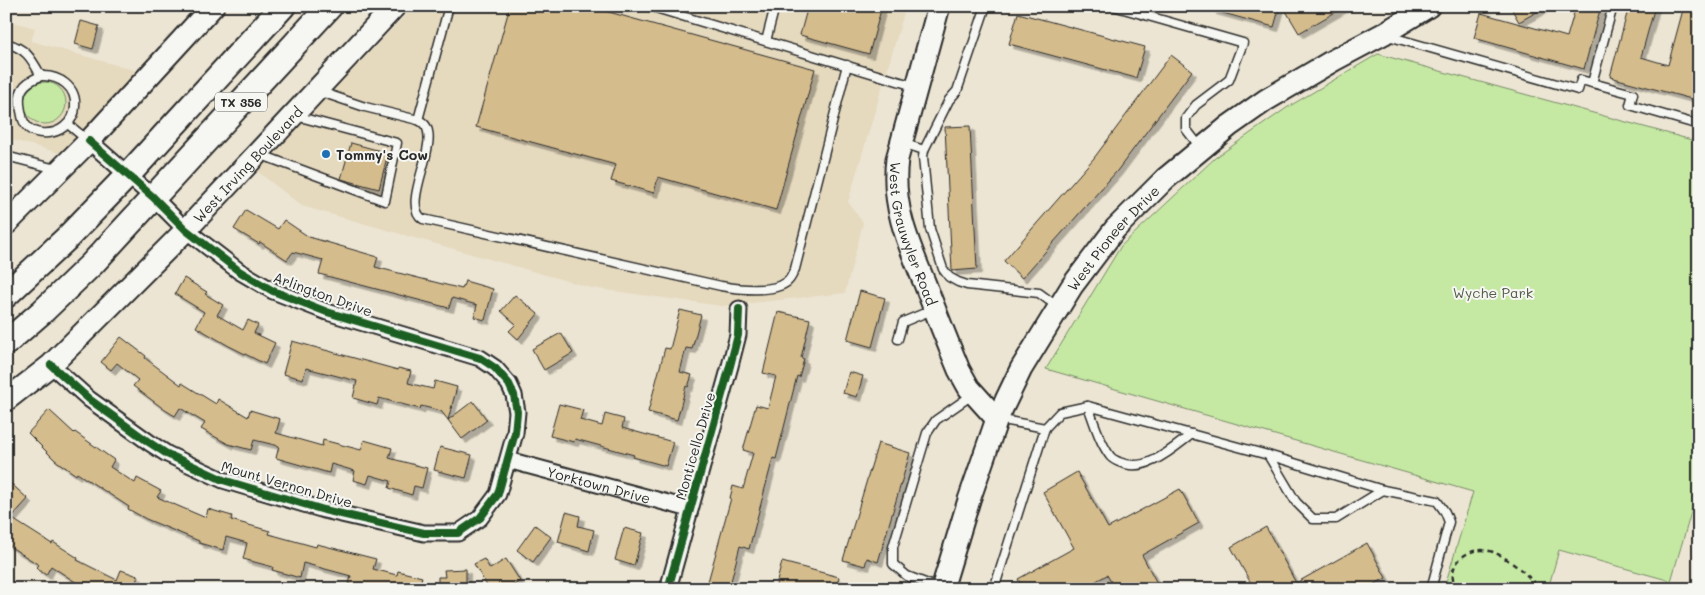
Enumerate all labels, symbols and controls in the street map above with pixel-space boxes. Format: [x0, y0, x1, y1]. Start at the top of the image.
road number: TX 356 [215, 92, 267, 111]
street label: West Irving Boulevard [188, 102, 307, 226]
place label: Tommy's Cow [336, 145, 428, 164]
marker: Tommy's Cow [320, 148, 332, 160]
street label: West Grauwyler Road [886, 161, 942, 308]
street label: West Pioneer Drive [1062, 181, 1163, 294]
street label: Arlington Drive [271, 267, 375, 321]
park label: Wyche Park [1453, 283, 1533, 302]
street label: Monticello Drive [671, 390, 719, 502]
street label: Mount Vernon Drive [219, 456, 355, 512]
street label: Yorktown Drive [545, 461, 653, 507]

